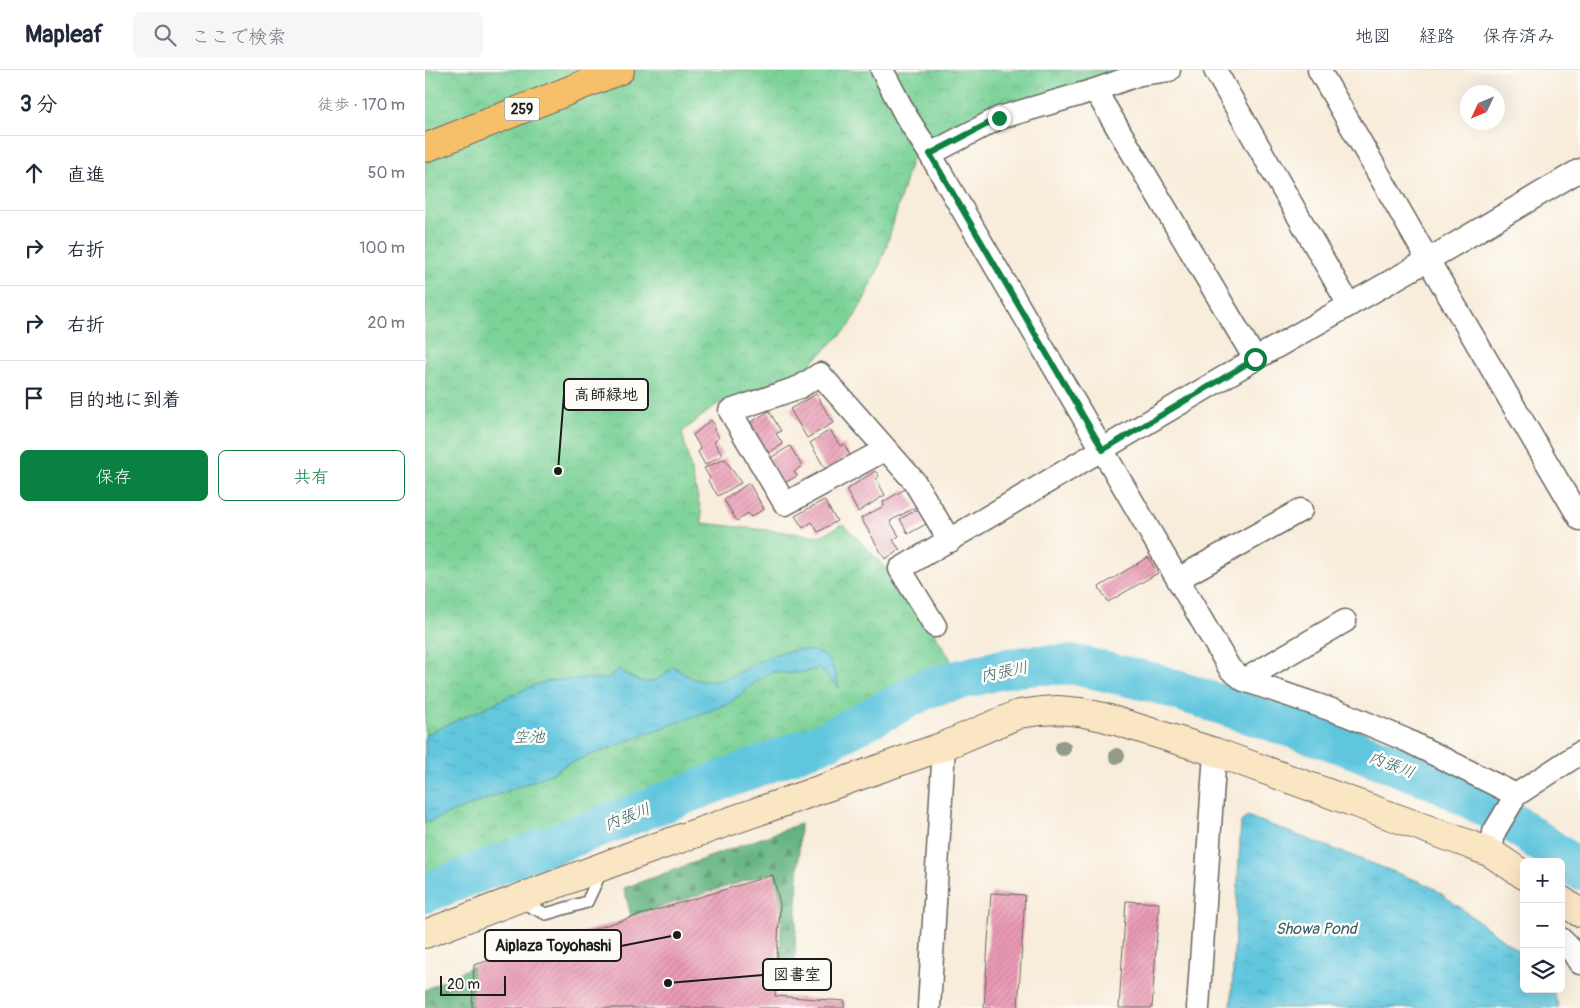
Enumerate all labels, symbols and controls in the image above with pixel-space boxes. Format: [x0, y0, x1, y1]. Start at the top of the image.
search box [133, 12, 483, 57]
text: Mapleaf [25, 20, 103, 49]
icon: search [151, 21, 179, 49]
text: ここで検索 [191, 25, 286, 49]
text: 地図 [1355, 25, 1391, 48]
text: 経路 [1419, 25, 1455, 48]
text: 保存済み [1483, 25, 1555, 48]
north arrow [1460, 85, 1505, 130]
text: 3 分 [20, 91, 57, 118]
text: 徒歩 · 170 m [318, 95, 405, 115]
road number: 259 [505, 98, 539, 120]
route end [988, 107, 1011, 130]
icon: ahead [20, 159, 48, 187]
text: 直進 [67, 163, 105, 187]
text: 50 m [368, 163, 405, 183]
icon: right [20, 234, 48, 262]
text: 右折 [67, 238, 105, 262]
text: 100 m [359, 238, 405, 258]
icon: right [20, 309, 48, 337]
text: 右折 [67, 313, 105, 337]
text: 20 m [367, 313, 405, 333]
route start [1244, 348, 1267, 371]
callout: 高師緑地 [564, 379, 648, 410]
icon: arrive [20, 384, 48, 412]
text: 高師緑地 [574, 385, 638, 405]
text: 目的地に到着 [67, 388, 181, 412]
button: 保存 [20, 450, 208, 501]
button: 共有 [218, 450, 405, 501]
water label: 内張川 [979, 658, 1030, 686]
water label: 空池 [513, 727, 546, 747]
water label: 内張川 [1366, 747, 1418, 783]
water label: 内張川 [601, 799, 653, 835]
map controls [1520, 858, 1565, 993]
button: + [1520, 858, 1565, 903]
button: − [1520, 903, 1565, 948]
water label: Showa Pond [1275, 919, 1359, 939]
callout: Aiplaza Toyohashi [485, 930, 621, 961]
text: Aiplaza Toyohashi [495, 936, 611, 956]
button: layers [1520, 948, 1565, 993]
callout: 図書室 [763, 959, 831, 990]
text: 図書室 [773, 965, 821, 985]
scale bar [440, 973, 506, 996]
text: 20 m [447, 976, 480, 993]

